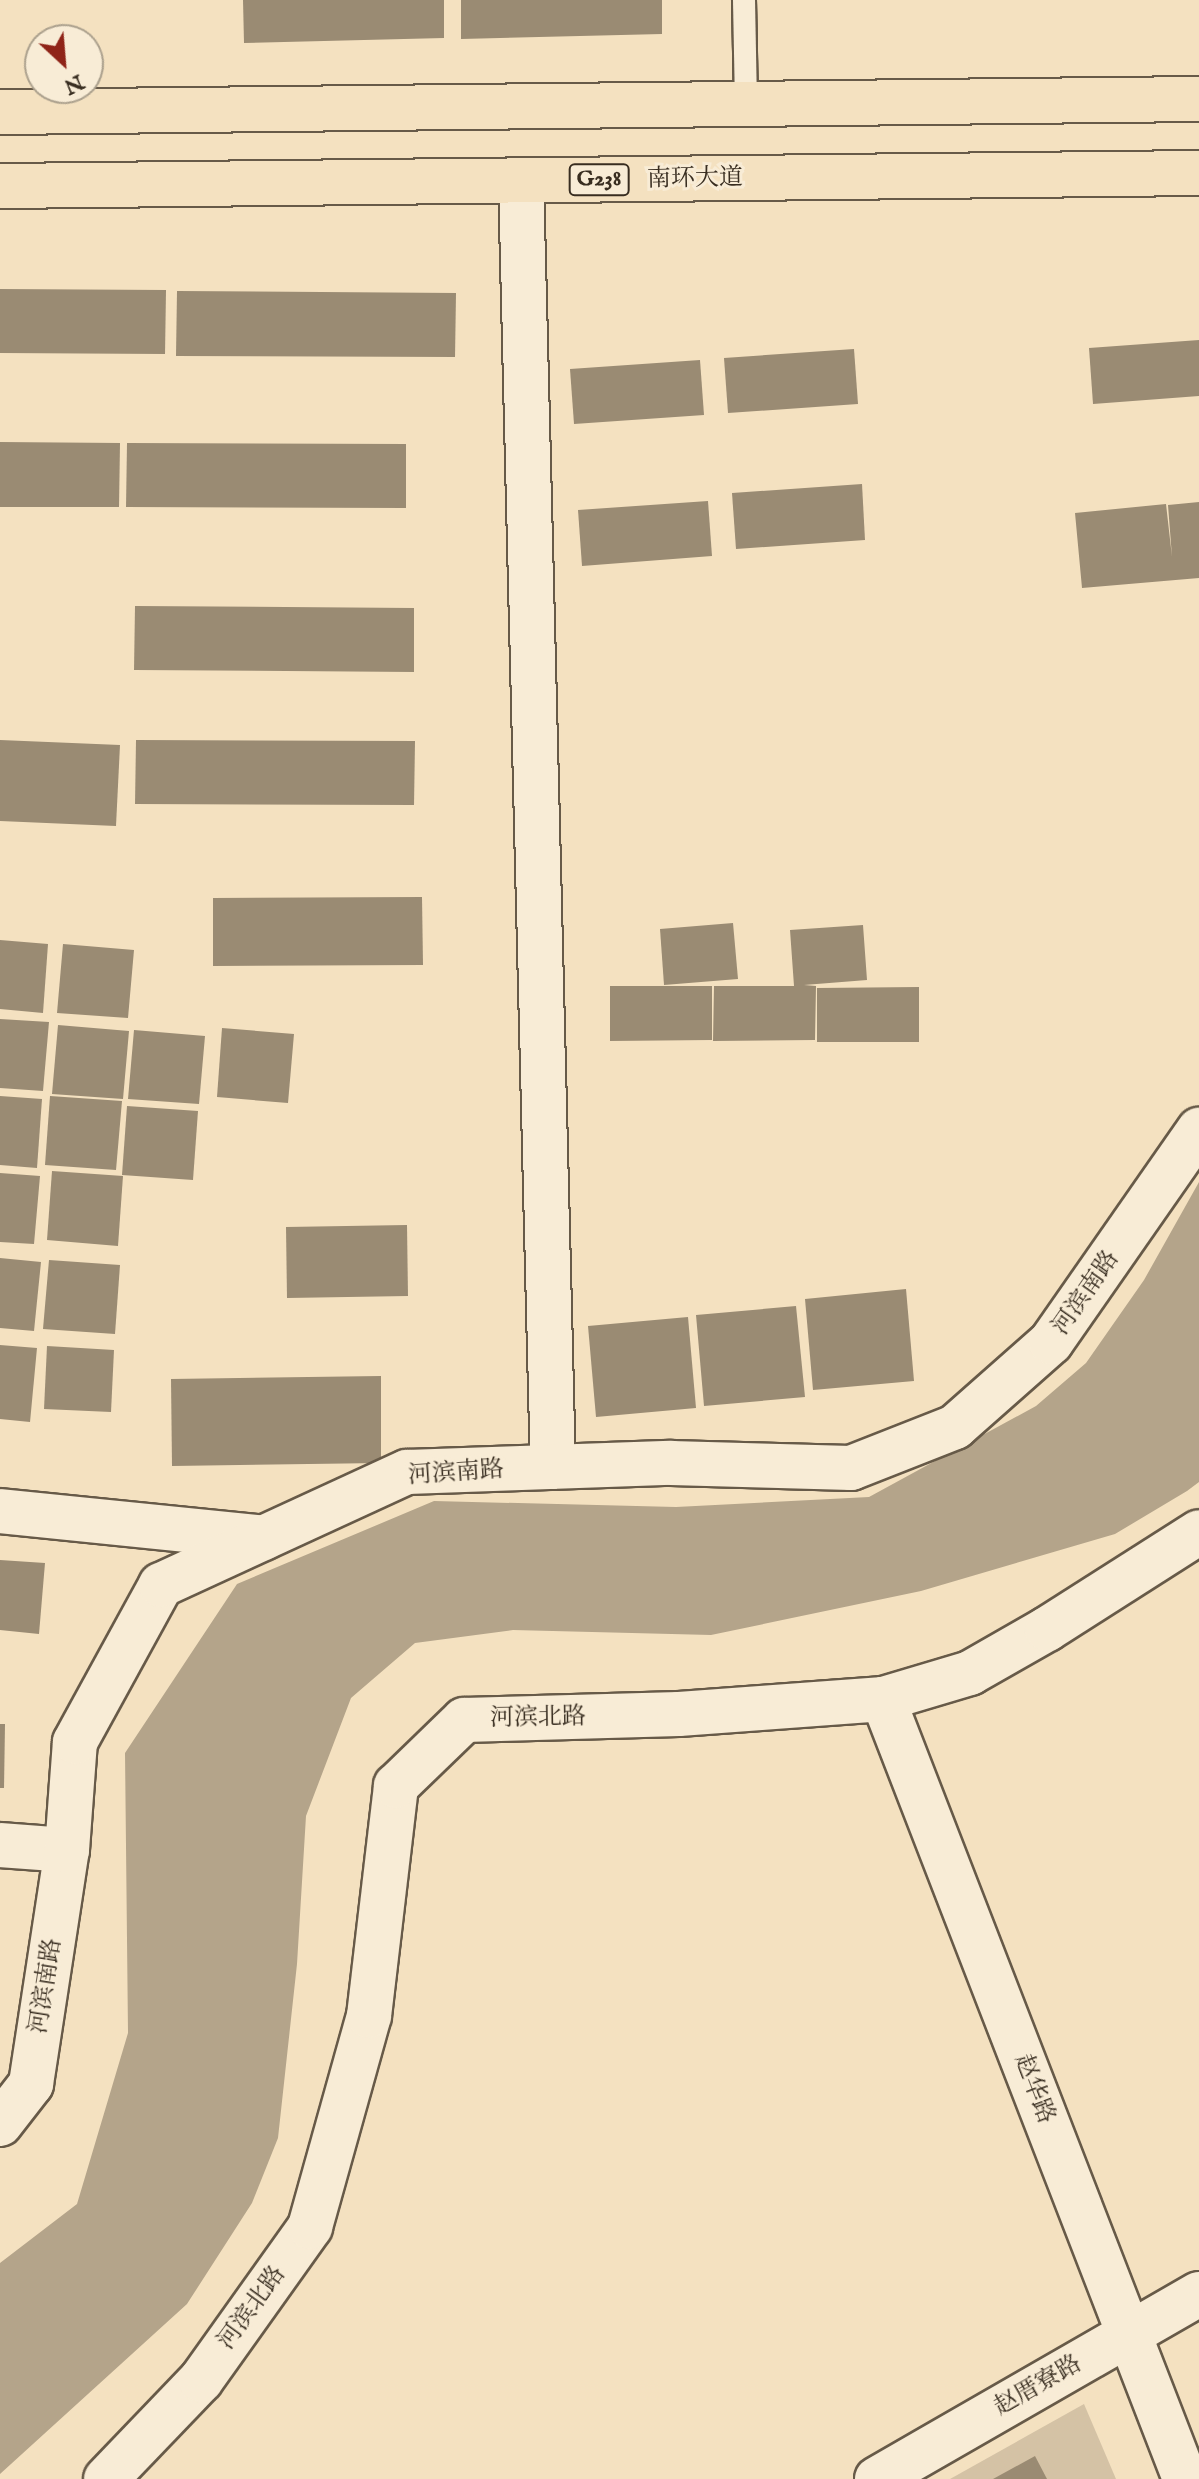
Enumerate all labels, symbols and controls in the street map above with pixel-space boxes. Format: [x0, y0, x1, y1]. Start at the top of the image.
north arrow [24, 24, 104, 104]
text: N [59, 67, 88, 101]
road number: G238 [567, 162, 631, 198]
street label: 南环大道 [647, 164, 743, 194]
street label: 河滨南路 [1047, 1245, 1125, 1341]
street label: 河滨南路 [407, 1455, 505, 1491]
street label: 河滨北路 [490, 1703, 586, 1733]
street label: 河滨南路 [24, 1936, 68, 2036]
street label: 赵华路 [1008, 2050, 1060, 2128]
street label: 河滨北路 [212, 2261, 292, 2355]
street label: 赵厝寮路 [989, 2350, 1087, 2422]

